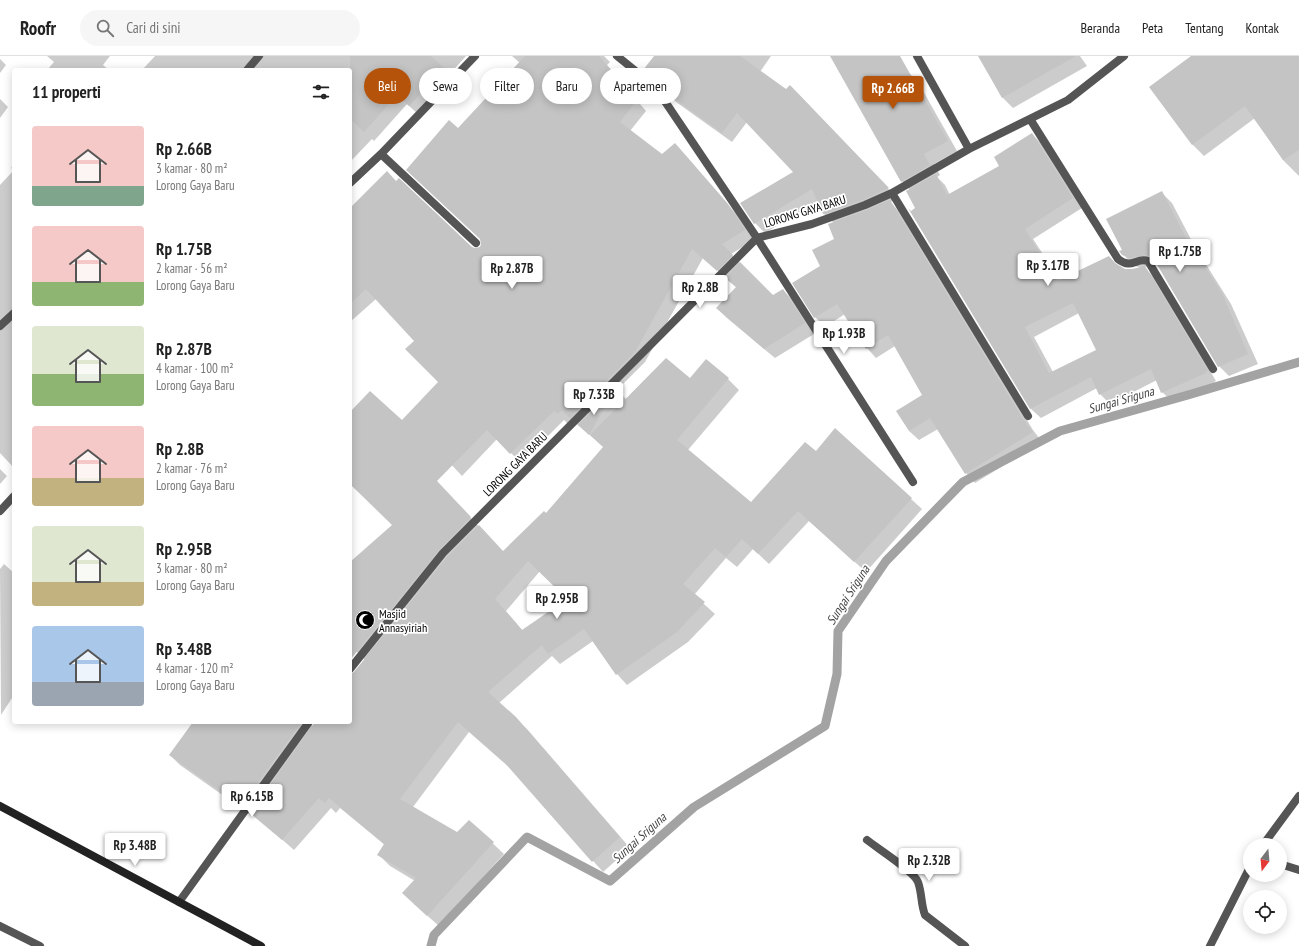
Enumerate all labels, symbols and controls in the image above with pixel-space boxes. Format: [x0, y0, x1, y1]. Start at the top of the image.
search box [80, 10, 360, 46]
text: Roofr [20, 16, 56, 40]
icon: search [94, 17, 116, 39]
text: Cari di sini [126, 18, 181, 37]
text: Beranda [1080, 19, 1120, 37]
text: Peta [1142, 19, 1163, 37]
text: Tentang [1185, 19, 1224, 37]
text: Kontak [1246, 19, 1279, 37]
chip: Beli [364, 68, 411, 104]
chip: Sewa [419, 68, 472, 104]
chip: Filter [480, 68, 534, 104]
chip: Baru [542, 68, 592, 104]
chip: Apartemen [600, 68, 681, 104]
pin: Rp 2.66B [852, 76, 934, 110]
text: Rp 2.66B [872, 80, 914, 97]
text: 11 properti [32, 81, 101, 103]
icon: filters [310, 81, 332, 103]
text: Rp 2.66B [156, 138, 212, 160]
icon: home [64, 142, 112, 190]
text: 3 kamar · 80 m² [156, 160, 228, 177]
text: Lorong Gaya Baru [156, 177, 235, 194]
street label: LORONG GAYA BARU [762, 191, 848, 231]
text: Rp 1.75B [156, 238, 212, 260]
pin: Rp 1.75B [1139, 239, 1221, 273]
icon: home [64, 242, 112, 290]
text: Rp 1.75B [1159, 243, 1201, 260]
pin: Rp 3.17B [1007, 253, 1089, 287]
pin: Rp 2.87B [471, 256, 553, 290]
text: Rp 3.17B [1027, 257, 1069, 274]
text: 2 kamar · 56 m² [156, 260, 228, 277]
text: Rp 2.87B [491, 260, 533, 277]
pin: Rp 2.8B [663, 275, 737, 309]
text: Lorong Gaya Baru [156, 277, 235, 294]
text: Rp 2.8B [682, 279, 718, 296]
pin: Rp 1.93B [803, 321, 885, 355]
text: Rp 1.93B [823, 325, 865, 342]
text: Rp 2.87B [156, 338, 212, 360]
icon: home [64, 342, 112, 390]
text: 4 kamar · 100 m² [156, 360, 233, 377]
text: Lorong Gaya Baru [156, 377, 235, 394]
pin: Rp 7.33B [553, 382, 635, 416]
water label: Sungai Sriguna [1086, 382, 1157, 417]
text: Rp 7.33B [573, 386, 615, 403]
street label: LORONG GAYA BARU [480, 429, 550, 499]
text: Rp 2.8B [156, 438, 204, 460]
icon: home [64, 442, 112, 490]
text: 2 kamar · 76 m² [156, 460, 228, 477]
text: Lorong Gaya Baru [156, 477, 235, 494]
text: Rp 2.95B [156, 538, 212, 560]
icon: home [64, 542, 112, 590]
text: 3 kamar · 80 m² [156, 560, 228, 577]
water label: Sungai Sriguna [823, 561, 874, 628]
text: Lorong Gaya Baru [156, 577, 235, 594]
pin: Rp 2.95B [516, 586, 598, 620]
text: Rp 2.95B [536, 590, 578, 607]
place label: Masjid Annasyiriah [379, 606, 427, 635]
mosque icon: Masjid Annasyiriah [354, 609, 376, 631]
text: Rp 3.48B [156, 638, 212, 660]
icon: home [64, 642, 112, 690]
text: 4 kamar · 120 m² [156, 660, 233, 677]
text: Lorong Gaya Baru [156, 677, 235, 694]
pin: Rp 6.15B [211, 784, 293, 818]
text: Rp 6.15B [231, 788, 273, 805]
water label: Sungai Sriguna [608, 809, 670, 867]
pin: Rp 3.48B [94, 833, 176, 867]
text: Rp 3.48B [114, 837, 156, 854]
north arrow [1243, 838, 1287, 882]
map controls [1243, 838, 1287, 934]
pin: Rp 2.32B [888, 848, 970, 882]
text: Rp 2.32B [908, 852, 950, 869]
button: locate [1243, 890, 1287, 934]

